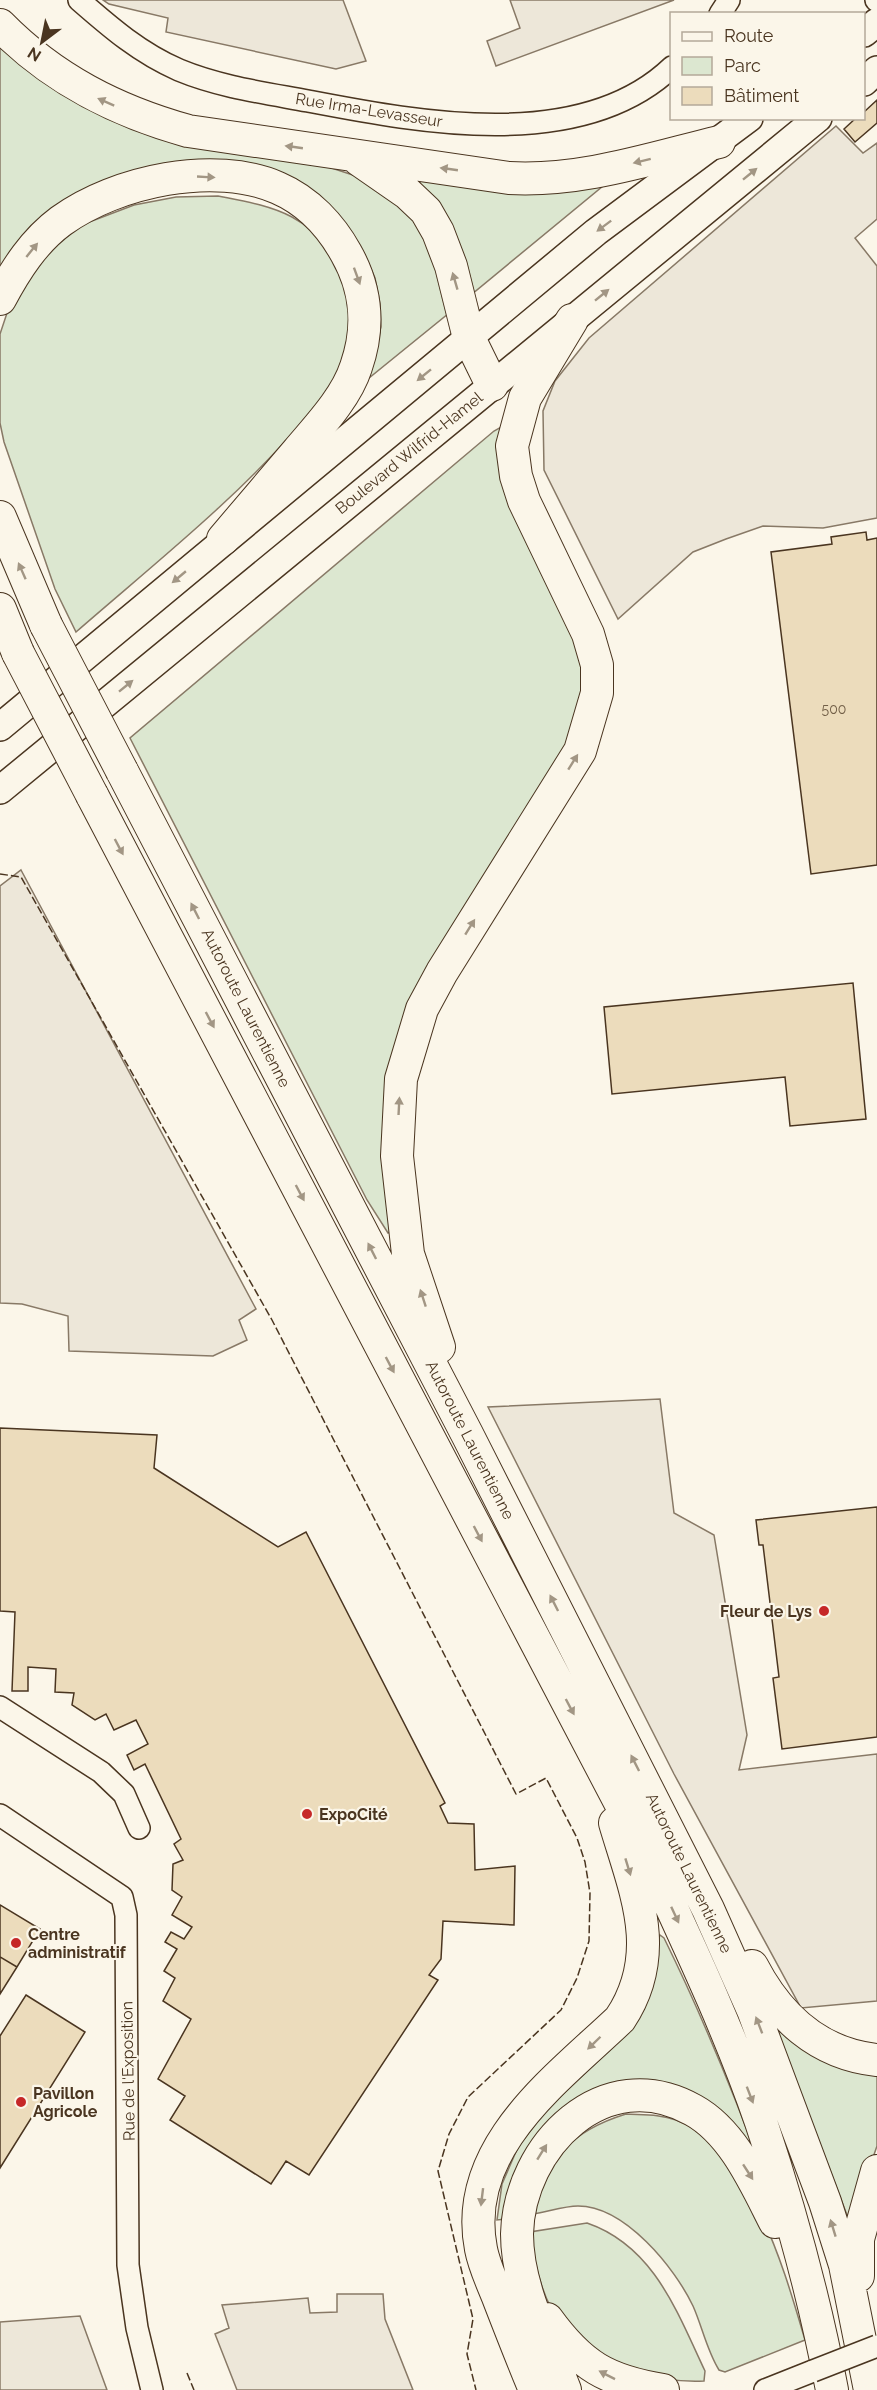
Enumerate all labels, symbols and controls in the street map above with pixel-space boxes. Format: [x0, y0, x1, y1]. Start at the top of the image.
north arrow [12, 12, 72, 72]
legend [670, 12, 865, 120]
text: Route [724, 25, 774, 46]
text: N [24, 43, 45, 66]
text: Parc [724, 55, 761, 76]
text: Bâtiment [724, 85, 799, 106]
street label: Rue Irma-Levasseur [294, 89, 444, 131]
one-way arrow [97, 97, 114, 106]
one-way arrow [285, 142, 304, 151]
one-way arrow [632, 156, 651, 166]
one-way arrow [440, 165, 459, 174]
one-way arrow [742, 168, 758, 181]
one-way arrow [196, 172, 215, 181]
one-way arrow [596, 220, 612, 232]
one-way arrow [25, 242, 38, 258]
one-way arrow [353, 267, 362, 285]
one-way arrow [450, 272, 459, 290]
one-way arrow [594, 289, 610, 302]
one-way arrow [416, 369, 432, 382]
street label: Boulevard Wilfrid-Hamel [332, 387, 487, 518]
one-way arrow [18, 563, 27, 580]
one-way arrow [172, 570, 187, 583]
one-way arrow [118, 679, 134, 692]
house number: 500 [822, 701, 846, 717]
one-way arrow [567, 754, 578, 770]
one-way arrow [115, 838, 124, 855]
one-way arrow [190, 902, 200, 919]
one-way arrow [464, 919, 475, 935]
street label: Autoroute Laurentienne [198, 925, 294, 1091]
one-way arrow [205, 1011, 214, 1028]
one-way arrow [395, 1096, 404, 1115]
one-way arrow [295, 1184, 305, 1201]
one-way arrow [367, 1243, 377, 1260]
one-way arrow [418, 1289, 427, 1307]
one-way arrow [385, 1357, 395, 1374]
street label: Autoroute Laurentienne [422, 1357, 518, 1523]
one-way arrow [473, 1526, 483, 1543]
one-way arrow [549, 1594, 558, 1611]
place label: Fleur de Lys [720, 1602, 812, 1621]
marker: Fleur de Lys [817, 1604, 831, 1618]
one-way arrow [565, 1698, 575, 1715]
one-way arrow [631, 1754, 640, 1771]
street label: Autoroute Laurentienne [642, 1790, 736, 1956]
place label: ExpoCité [319, 1805, 388, 1824]
marker: ExpoCité [300, 1807, 314, 1821]
one-way arrow [624, 1858, 633, 1876]
one-way arrow [671, 1907, 680, 1924]
place label: Centre administratif [28, 1925, 127, 1962]
marker: Centre administratif [9, 1936, 23, 1950]
street label: Rue de l'Exposition [117, 2001, 139, 2141]
one-way arrow [754, 2016, 763, 2034]
one-way arrow [588, 2036, 602, 2050]
place label: Pavillon Agricole [33, 2084, 98, 2121]
one-way arrow [746, 2086, 756, 2104]
marker: Pavillon Agricole [14, 2095, 28, 2109]
one-way arrow [537, 2144, 548, 2161]
one-way arrow [742, 2164, 753, 2180]
one-way arrow [477, 2188, 487, 2207]
one-way arrow [828, 2219, 838, 2237]
one-way arrow [598, 2370, 615, 2380]

